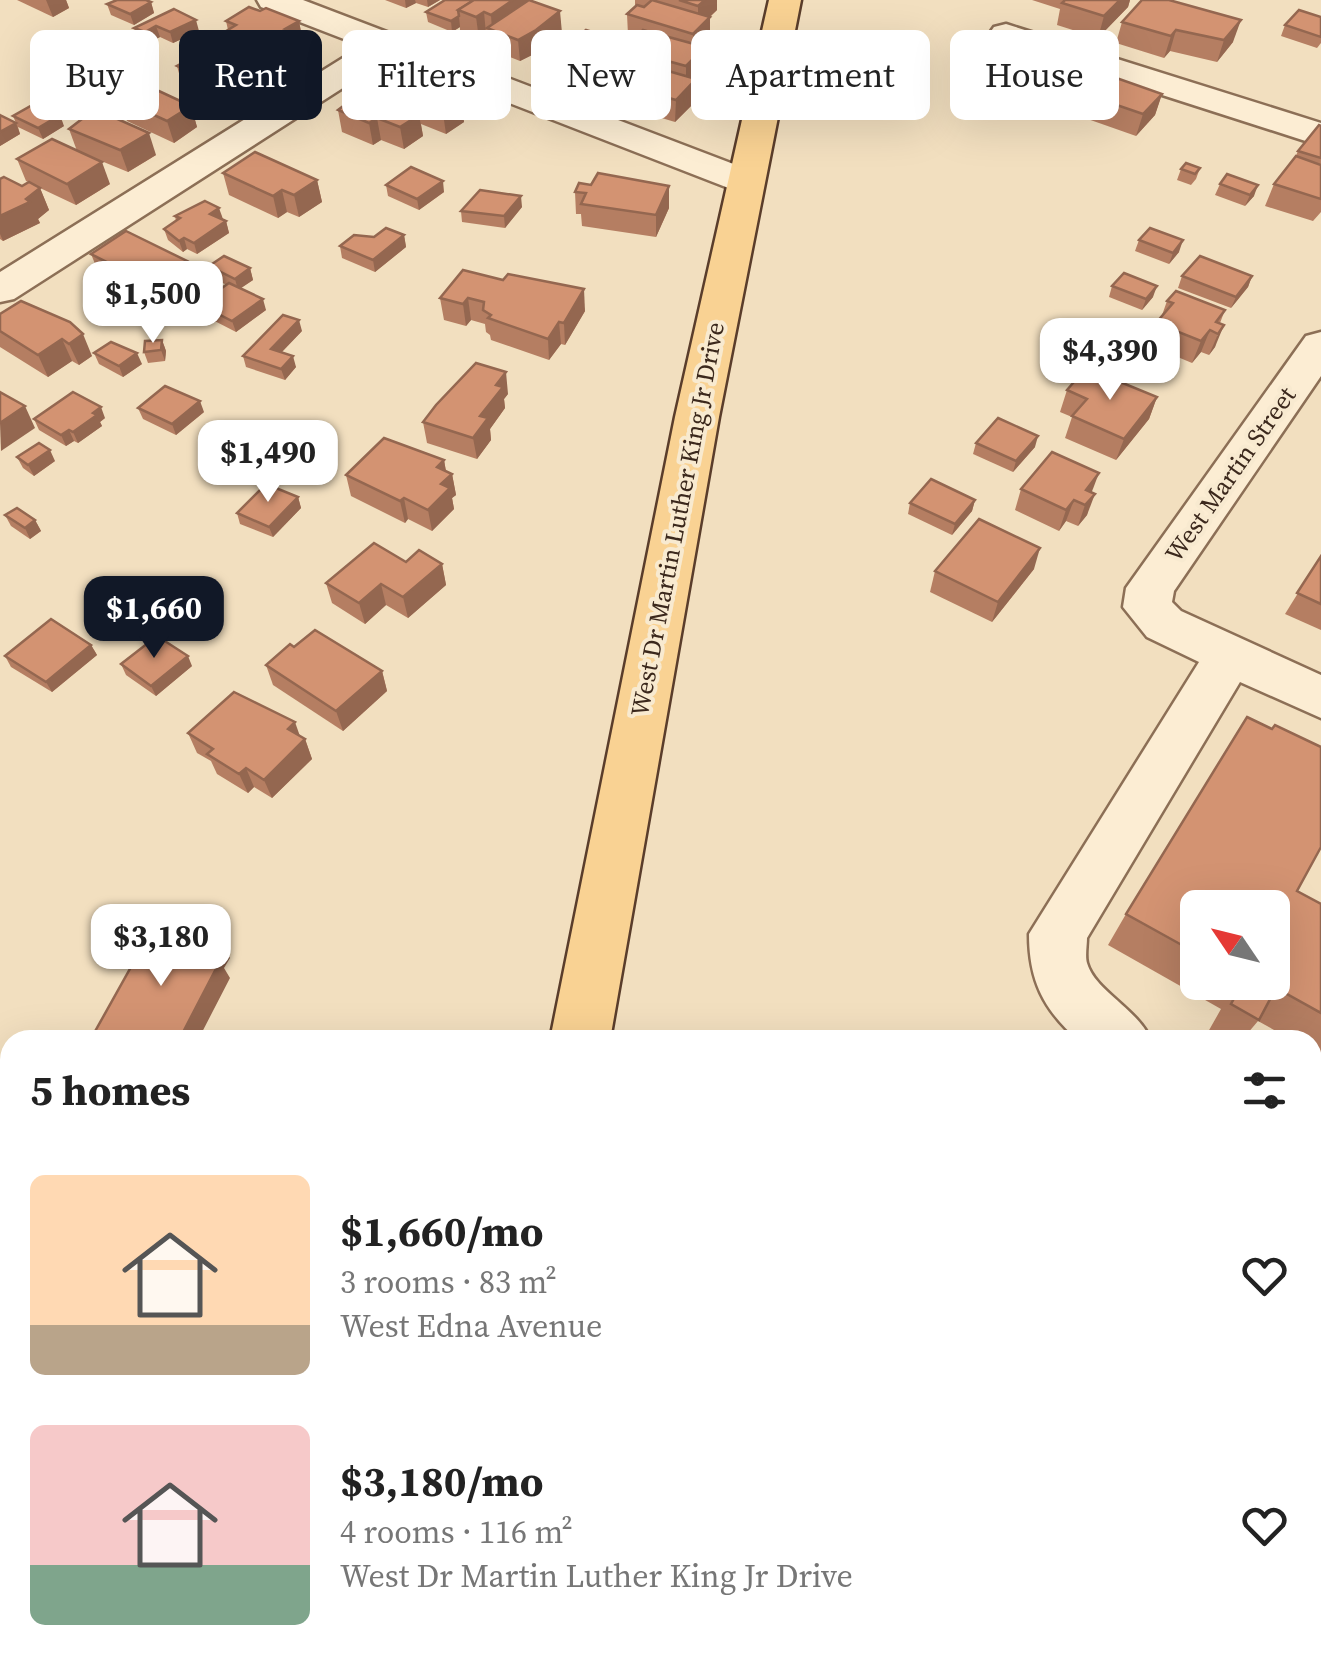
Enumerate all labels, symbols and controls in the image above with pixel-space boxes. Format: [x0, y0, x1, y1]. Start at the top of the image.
chip: Buy [30, 30, 159, 120]
chip: Rent [179, 30, 322, 120]
chip: Filters [342, 30, 511, 120]
chip: New [531, 30, 671, 120]
chip: Apartment [691, 30, 930, 120]
chip: House [950, 30, 1119, 120]
pin: $1,500 [72, 261, 234, 346]
text: $1,500 [105, 271, 201, 315]
pin: $4,390 [1029, 318, 1191, 403]
street label: West Dr Martin Luther King Jr Drive [622, 319, 732, 719]
text: $4,390 [1062, 328, 1158, 372]
street label: West Martin Street [1157, 379, 1304, 568]
pin: $1,490 [187, 420, 349, 505]
text: $1,490 [220, 430, 316, 474]
pin: $1,660 [73, 576, 235, 661]
text: $1,660 [106, 586, 202, 630]
north arrow [1180, 890, 1290, 1000]
map controls [1180, 890, 1290, 1000]
pin: $3,180 [80, 904, 242, 989]
text: $3,180 [113, 914, 209, 958]
text: 5 homes [30, 1061, 190, 1119]
icon: filters [1237, 1063, 1292, 1118]
text: $1,660/mo [340, 1202, 543, 1260]
icon: home [110, 1215, 230, 1335]
icon: heart [1237, 1248, 1292, 1303]
text: 3 rooms · 83 m² [340, 1260, 557, 1304]
text: West Edna Avenue [340, 1304, 602, 1348]
text: $3,180/mo [340, 1452, 543, 1510]
icon: home [110, 1465, 230, 1585]
icon: heart [1237, 1498, 1292, 1553]
text: 4 rooms · 116 m² [340, 1510, 573, 1554]
text: West Dr Martin Luther King Jr Drive [340, 1554, 853, 1598]

